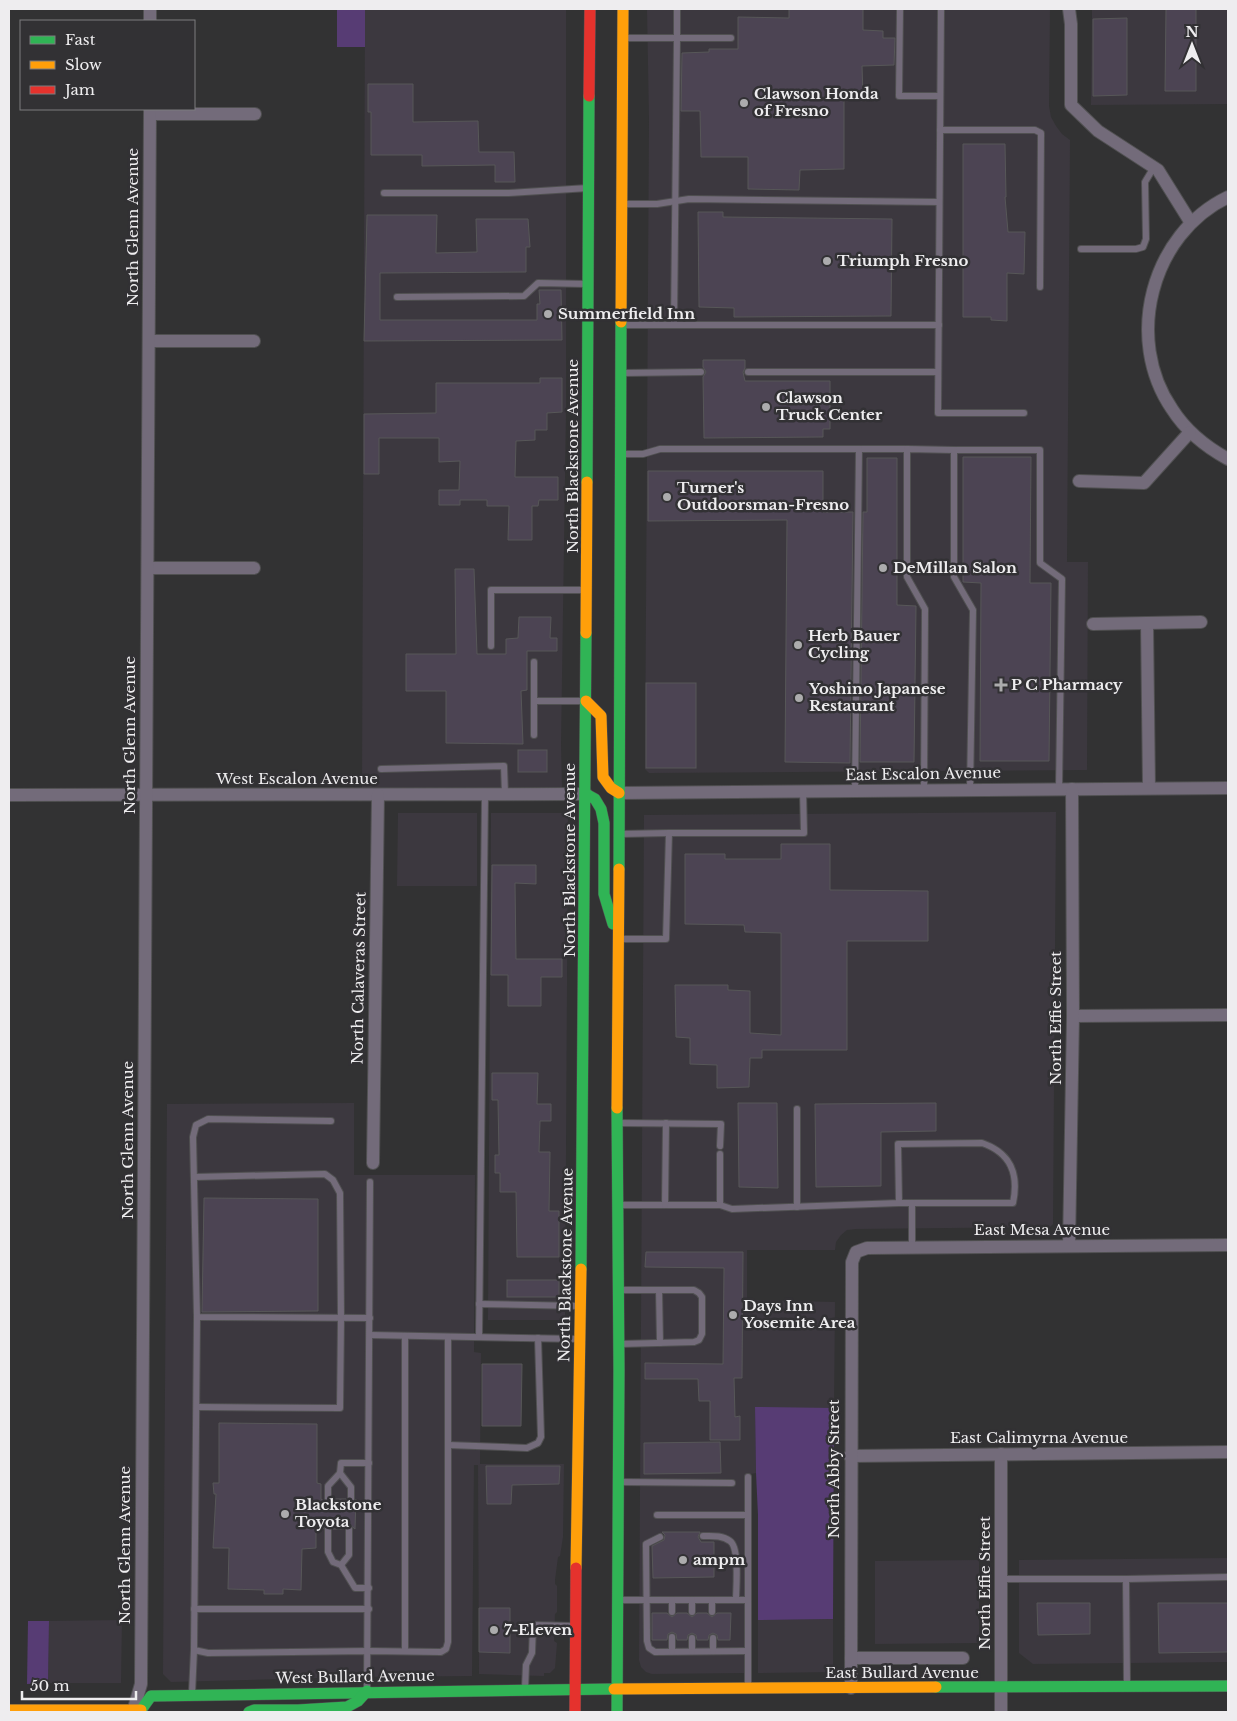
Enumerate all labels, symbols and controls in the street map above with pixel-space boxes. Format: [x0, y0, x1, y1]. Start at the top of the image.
legend [20, 20, 195, 110]
north arrow [1167, 20, 1217, 70]
text: N [1185, 23, 1199, 41]
text: Fast [65, 30, 96, 49]
text: Slow [65, 55, 102, 74]
text: Jam [63, 80, 95, 99]
place label: Clawson Honda of Fresno [754, 84, 879, 120]
marker: Clawson Honda of Fresno [738, 97, 750, 109]
street label: North Glenn Avenue [123, 148, 142, 306]
place label: Triumph Fresno [837, 251, 969, 270]
marker: Triumph Fresno [821, 255, 833, 267]
place label: Summerfield Inn [558, 304, 695, 323]
marker: Summerfield Inn [542, 308, 554, 320]
street label: North Blackstone Avenue [563, 359, 582, 553]
place label: Clawson Truck Center [776, 388, 883, 424]
marker: Clawson Truck Center [760, 401, 772, 413]
place label: Turner's Outdoorsman-Fresno [677, 478, 849, 514]
marker: Turner's Outdoorsman-Fresno [661, 491, 673, 503]
place label: DeMillan Salon [893, 558, 1017, 577]
marker: DeMillan Salon [877, 562, 889, 574]
place label: Herb Bauer Cycling [808, 626, 900, 662]
marker: Herb Bauer Cycling [792, 639, 804, 651]
street label: North Glenn Avenue [120, 656, 139, 814]
place label: P C Pharmacy [1011, 675, 1123, 694]
place label: Yoshino Japanese Restaurant [808, 679, 946, 715]
marker: P C Pharmacy [995, 679, 1007, 691]
marker: Yoshino Japanese Restaurant [793, 692, 805, 704]
street label: North Blackstone Avenue [560, 763, 579, 957]
street label: East Escalon Avenue [845, 763, 1001, 784]
street label: West Escalon Avenue [215, 769, 378, 788]
street label: North Calaveras Street [347, 891, 370, 1064]
street label: North Effie Street [1046, 951, 1065, 1085]
street label: North Glenn Avenue [118, 1061, 137, 1219]
street label: North Blackstone Avenue [554, 1168, 577, 1362]
street label: East Mesa Avenue [974, 1220, 1110, 1239]
place label: Days Inn Yosemite Area [742, 1296, 856, 1332]
marker: Days Inn Yosemite Area [727, 1309, 739, 1321]
street label: North Abby Street [824, 1399, 843, 1539]
street label: East Calimyrna Avenue [950, 1428, 1128, 1447]
street label: North Glenn Avenue [115, 1466, 134, 1624]
place label: Blackstone Toyota [295, 1495, 382, 1531]
marker: Blackstone Toyota [279, 1508, 291, 1520]
street label: North Effie Street [975, 1516, 994, 1650]
place label: ampm [693, 1550, 746, 1569]
marker: ampm [677, 1554, 689, 1566]
place label: 7-Eleven [504, 1620, 572, 1639]
marker: 7-Eleven [488, 1624, 500, 1636]
street label: East Bullard Avenue [825, 1663, 979, 1682]
street label: West Bullard Avenue [274, 1666, 435, 1687]
scale bar [22, 1668, 136, 1700]
text: 50 m [30, 1676, 70, 1695]

